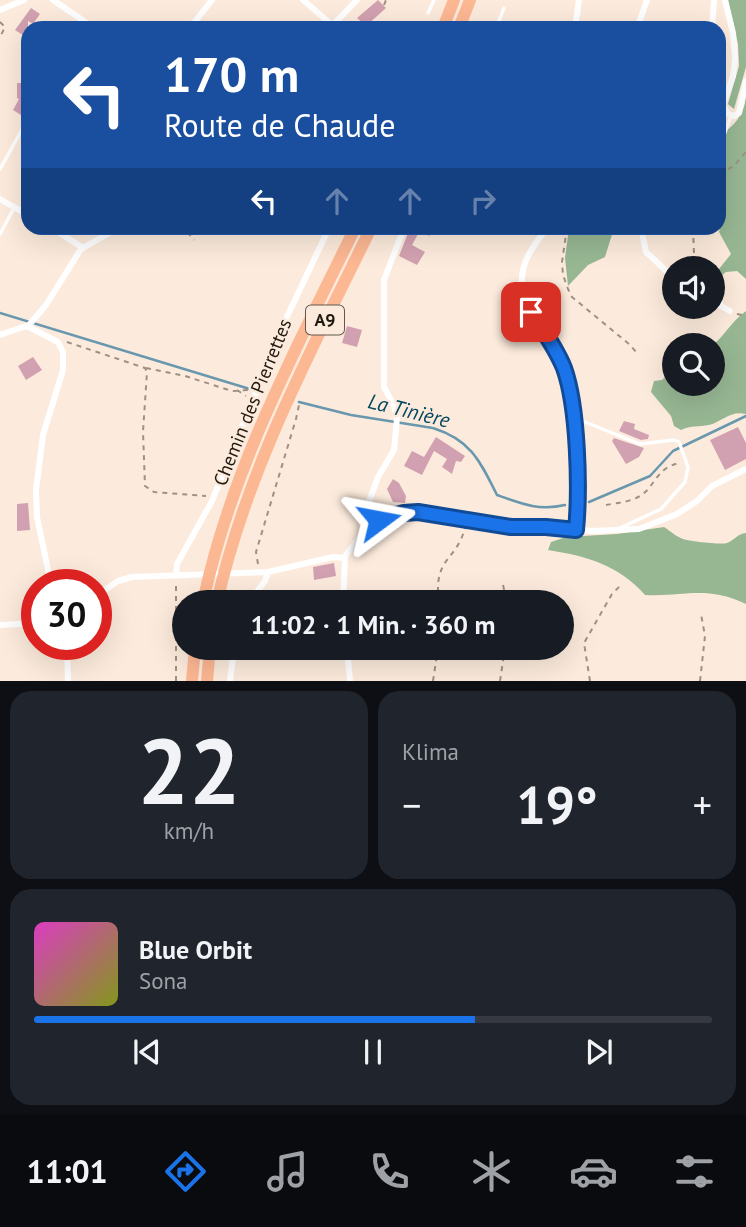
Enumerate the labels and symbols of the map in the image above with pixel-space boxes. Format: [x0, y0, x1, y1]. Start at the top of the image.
pin [501, 282, 561, 342]
road number: A9 [306, 306, 344, 334]
street label: Chemin des Pierrettes [208, 315, 296, 489]
water label: La Tinière [365, 387, 453, 434]
position arrow [342, 483, 416, 557]
speed limit sign: 30 [21, 569, 112, 660]

